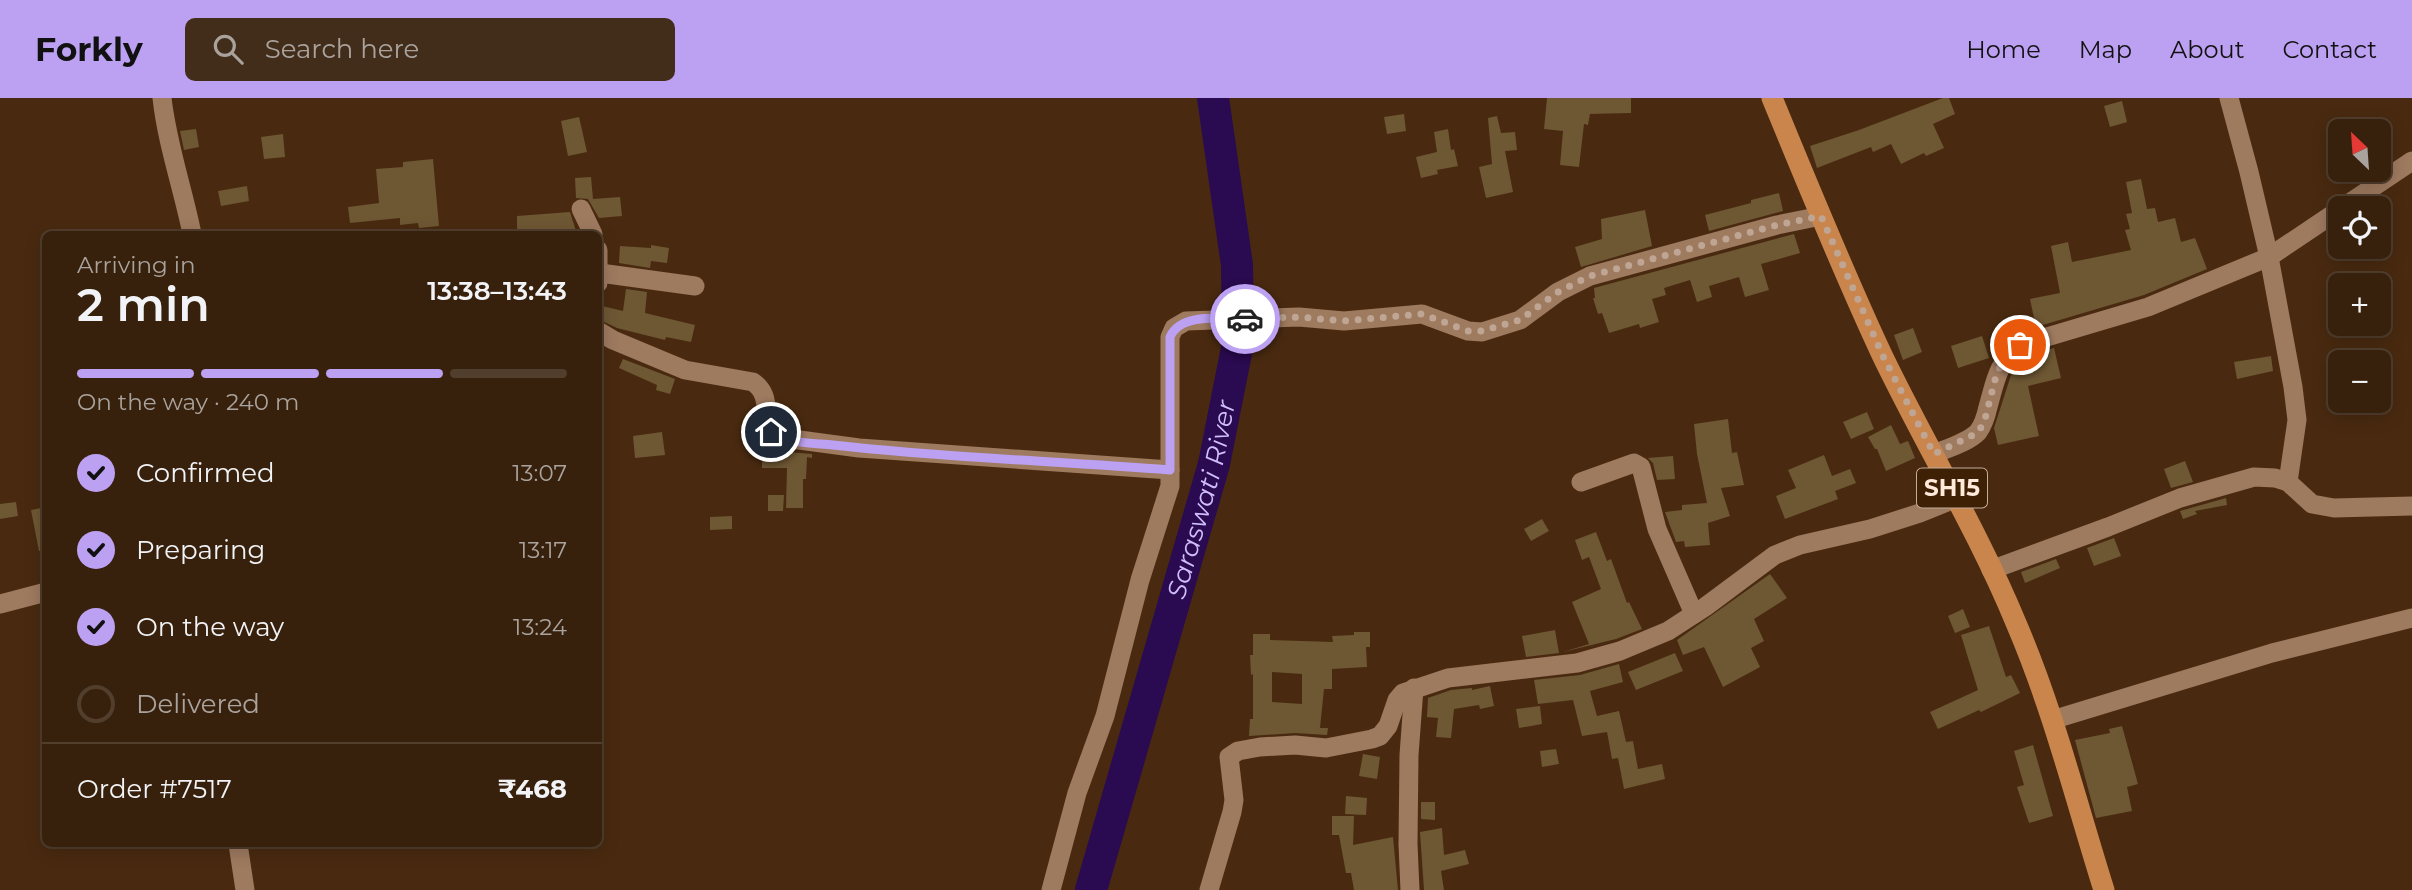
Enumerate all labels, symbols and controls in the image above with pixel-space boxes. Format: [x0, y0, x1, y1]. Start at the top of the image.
search box [185, 18, 675, 81]
text: Forkly [35, 29, 143, 69]
icon: search [209, 30, 247, 68]
text: Search here [265, 33, 419, 65]
text: Home [1966, 35, 2041, 64]
text: Map [2079, 35, 2132, 64]
text: About [2170, 35, 2244, 64]
text: Contact [2282, 35, 2377, 64]
north arrow [2328, 119, 2390, 182]
map controls [2328, 119, 2391, 413]
button: locate [2328, 196, 2391, 259]
text: Arriving in [77, 251, 196, 279]
button: + [2328, 273, 2391, 336]
text: 13:38–13:43 [427, 275, 567, 307]
text: 2 min [77, 276, 210, 333]
courier [1210, 284, 1280, 354]
icon: car [1226, 300, 1264, 338]
pin [1990, 315, 2050, 375]
icon: bag [2001, 326, 2039, 364]
button: − [2328, 350, 2391, 413]
text: On the way · 240 m [77, 388, 299, 416]
water label: Saraswati River [1160, 397, 1242, 602]
pin [741, 402, 801, 462]
icon: home [752, 413, 790, 451]
icon: check [77, 454, 115, 492]
text: Confirmed [136, 457, 275, 489]
text: 13:07 [512, 459, 567, 487]
road number: SH15 [1917, 468, 1987, 508]
icon: check [77, 531, 115, 569]
text: Preparing [136, 534, 265, 566]
text: 13:17 [519, 536, 567, 564]
icon: check [77, 608, 115, 646]
text: On the way [136, 611, 284, 643]
text: 13:24 [513, 613, 567, 641]
text: Delivered [136, 688, 260, 720]
text: Order #7517 [77, 773, 232, 805]
text: ₹468 [498, 773, 567, 805]

